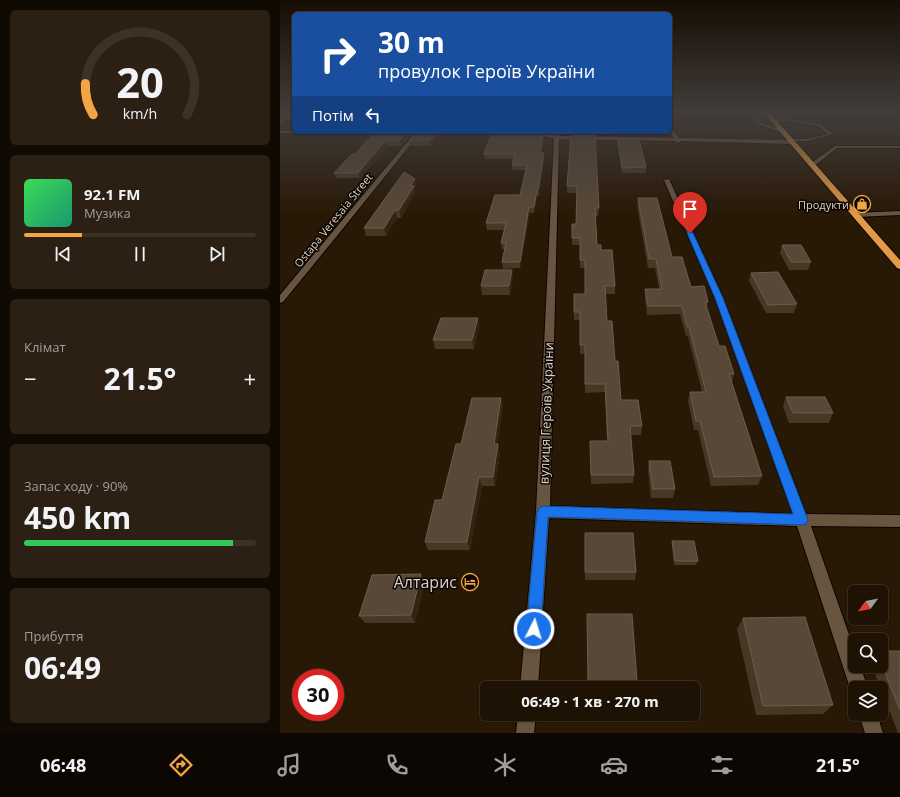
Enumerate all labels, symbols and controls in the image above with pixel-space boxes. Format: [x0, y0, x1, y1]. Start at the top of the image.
text: 30 m [378, 23, 445, 61]
icon: right [312, 28, 364, 80]
text: 20 [116, 54, 164, 110]
text: провулок Героїв України [378, 59, 595, 83]
text: km/h [123, 104, 157, 123]
icon: left [362, 104, 384, 126]
text: Потім [312, 105, 354, 125]
street label: Ostapa Veresaia Street [290, 170, 376, 270]
text: 92.1 FM [84, 184, 140, 204]
pin [673, 192, 707, 233]
shop icon: Продукти [852, 194, 872, 214]
place label: Продукти [798, 197, 849, 212]
icon: arrive [679, 198, 701, 220]
text: Музика [84, 204, 131, 222]
icon: previous [52, 243, 74, 265]
icon: pause [129, 243, 151, 265]
icon: next [206, 243, 228, 265]
text: Клімат [24, 338, 66, 356]
street label: вулиця Героїв України [535, 342, 557, 484]
text: 21.5° [104, 358, 176, 399]
text: − [24, 363, 37, 393]
text: + [243, 363, 256, 393]
text: Запас ходу · 90% [24, 477, 128, 495]
text: 450 km [24, 497, 131, 538]
place label: Алтарис [394, 571, 457, 593]
hotel icon: Алтарис [460, 572, 480, 592]
north arrow [848, 585, 888, 625]
map controls [848, 585, 888, 721]
position arrow [513, 608, 555, 650]
text: Прибуття [24, 627, 83, 645]
button: search [848, 633, 888, 673]
text: 06:49 [24, 647, 101, 688]
speed limit sign: 30 [292, 669, 344, 721]
button: layers [848, 681, 888, 721]
text: 06:49 · 1 хв · 270 m [521, 691, 659, 711]
icon: directions [167, 751, 195, 779]
icon: music [275, 751, 303, 779]
icon: phone [383, 751, 411, 779]
icon: climate [491, 751, 519, 779]
icon: car [600, 751, 628, 779]
icon: filters [708, 751, 736, 779]
text: 06:48 [40, 753, 86, 777]
text: 21.5° [816, 753, 860, 777]

